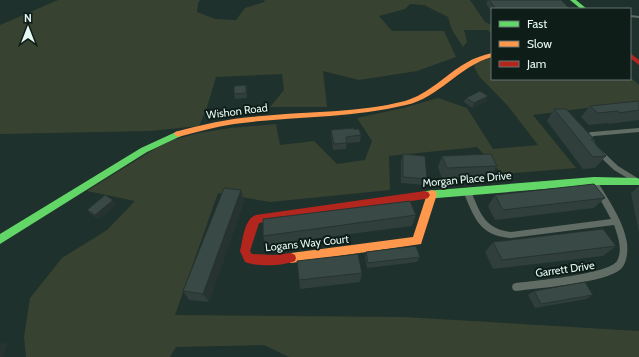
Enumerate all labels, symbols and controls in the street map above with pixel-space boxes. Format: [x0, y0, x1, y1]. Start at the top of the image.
north arrow [8, 8, 48, 48]
legend [491, 8, 631, 80]
text: N [24, 11, 32, 25]
text: Fast [527, 16, 547, 31]
text: Slow [527, 36, 552, 51]
text: Jam [526, 56, 546, 71]
street label: Wishon Road [206, 100, 268, 122]
street label: Morgan Place Drive [422, 168, 513, 190]
street label: Logans Way Court [264, 232, 350, 254]
street label: Garrett Drive [534, 258, 596, 280]

